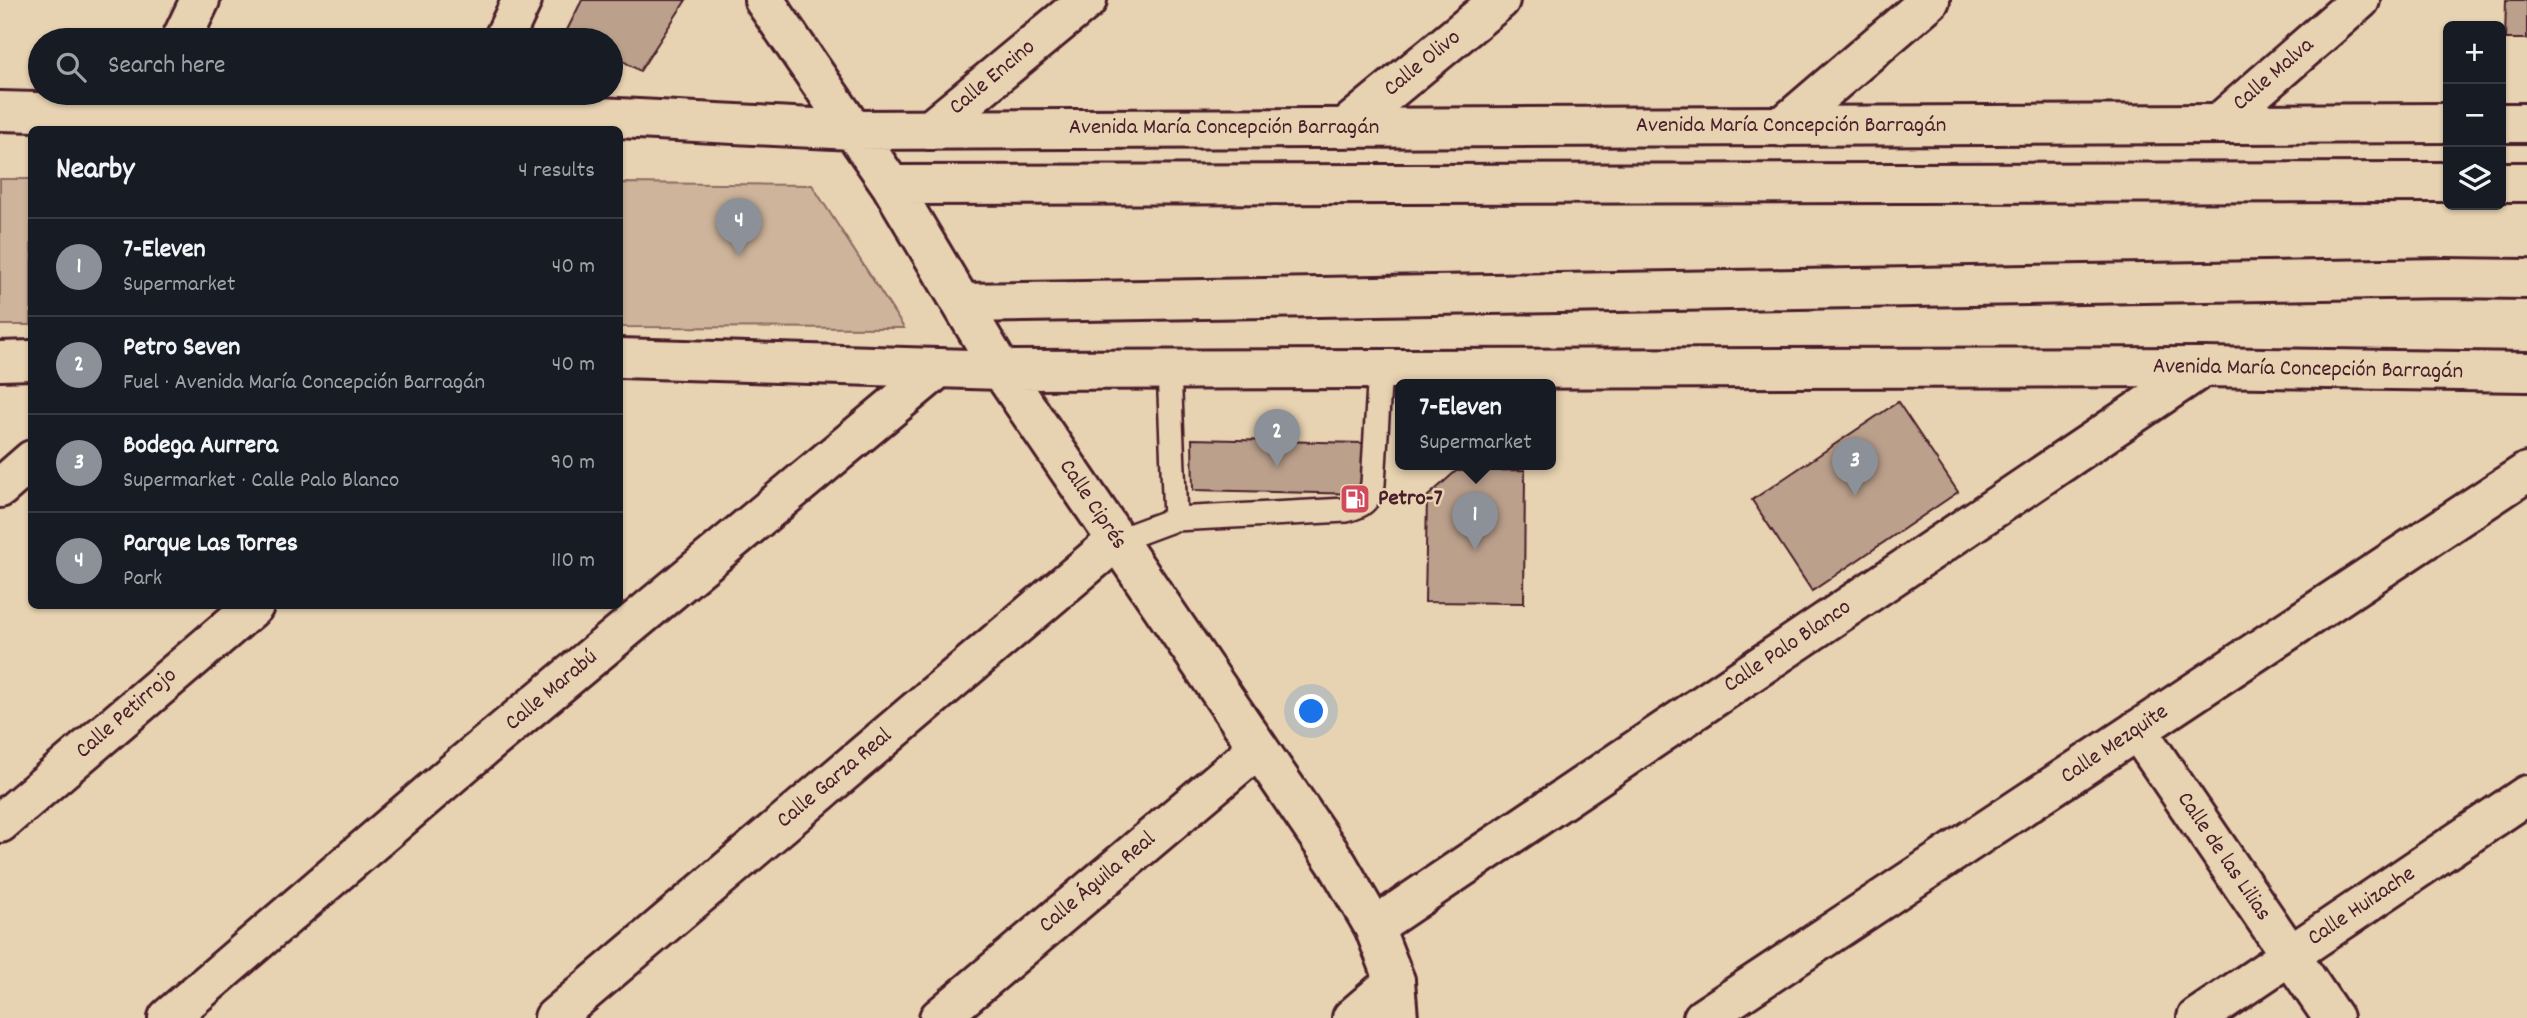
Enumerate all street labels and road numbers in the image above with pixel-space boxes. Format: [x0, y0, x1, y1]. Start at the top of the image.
street label: Calle Olivo [1377, 22, 1469, 106]
street label: Calle Malva [2226, 29, 2323, 120]
street label: Calle Encino [943, 32, 1043, 124]
street label: Avenida María Concepción Barragán [1636, 110, 1946, 143]
street label: Avenida María Concepción Barragán [1069, 112, 1379, 145]
street label: Avenida María Concepción Barragán [2152, 351, 2464, 389]
street label: Calle Ciprés [1050, 453, 1134, 557]
street label: Calle Palo Blanco [1717, 592, 1859, 702]
street label: Calle Marabú [499, 642, 605, 740]
street label: Calle Petirrojo [69, 660, 185, 768]
street label: Calle Mezquite [2054, 697, 2176, 793]
street label: Calle Garza Real [770, 720, 900, 837]
street label: Calle de las Lilias [2167, 786, 2279, 928]
street label: Calle Águila Real [1032, 824, 1164, 942]
street label: Calle Huizache [2301, 859, 2423, 955]

